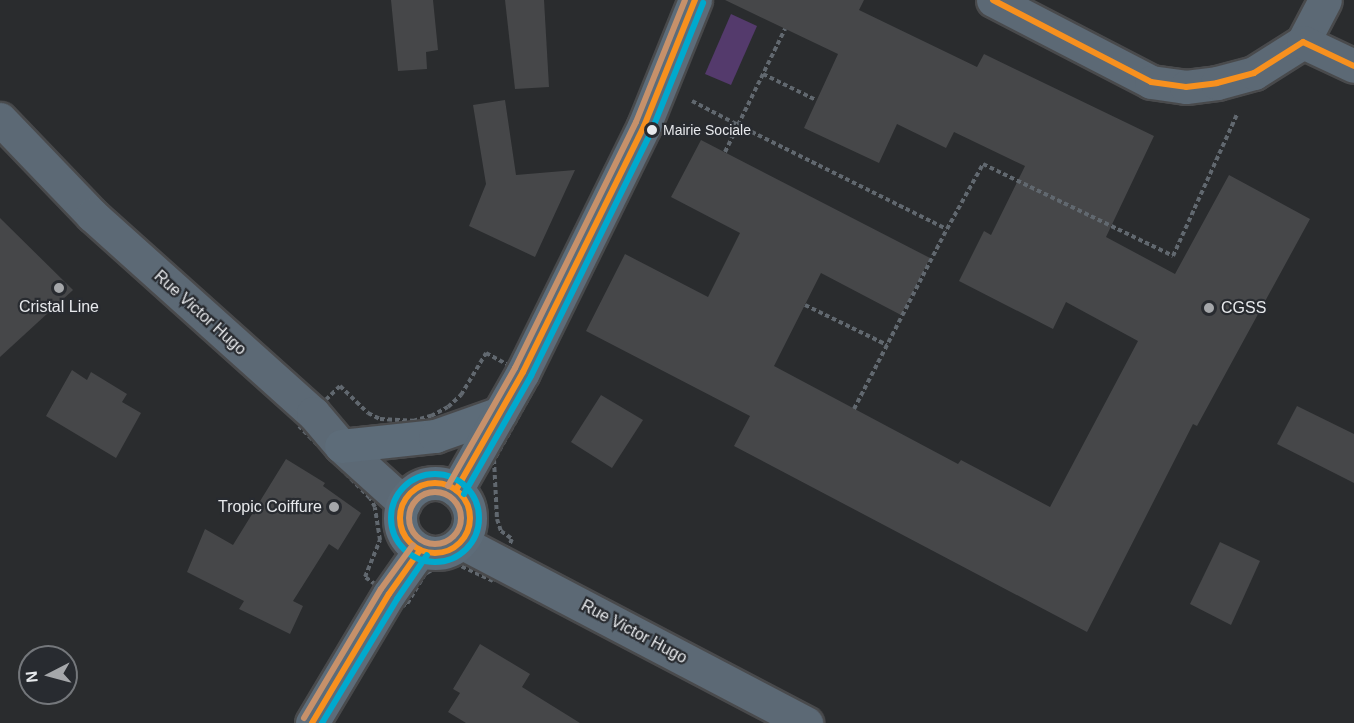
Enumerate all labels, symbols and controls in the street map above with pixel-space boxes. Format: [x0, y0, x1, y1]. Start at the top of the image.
place label: Mairie Sociale [663, 122, 751, 138]
marker: Mairie Sociale [646, 124, 658, 136]
street label: Rue Victor Hugo [150, 267, 250, 359]
marker: Cristal Line [52, 281, 66, 295]
place label: Cristal Line [19, 297, 99, 317]
place label: CGSS [1221, 298, 1266, 318]
marker: CGSS [1202, 301, 1216, 315]
place label: Tropic Coiffure [218, 497, 322, 517]
marker: Tropic Coiffure [327, 500, 341, 514]
street label: Rue Victor Hugo [578, 596, 690, 668]
north arrow [18, 645, 78, 705]
text: N [23, 670, 41, 683]

